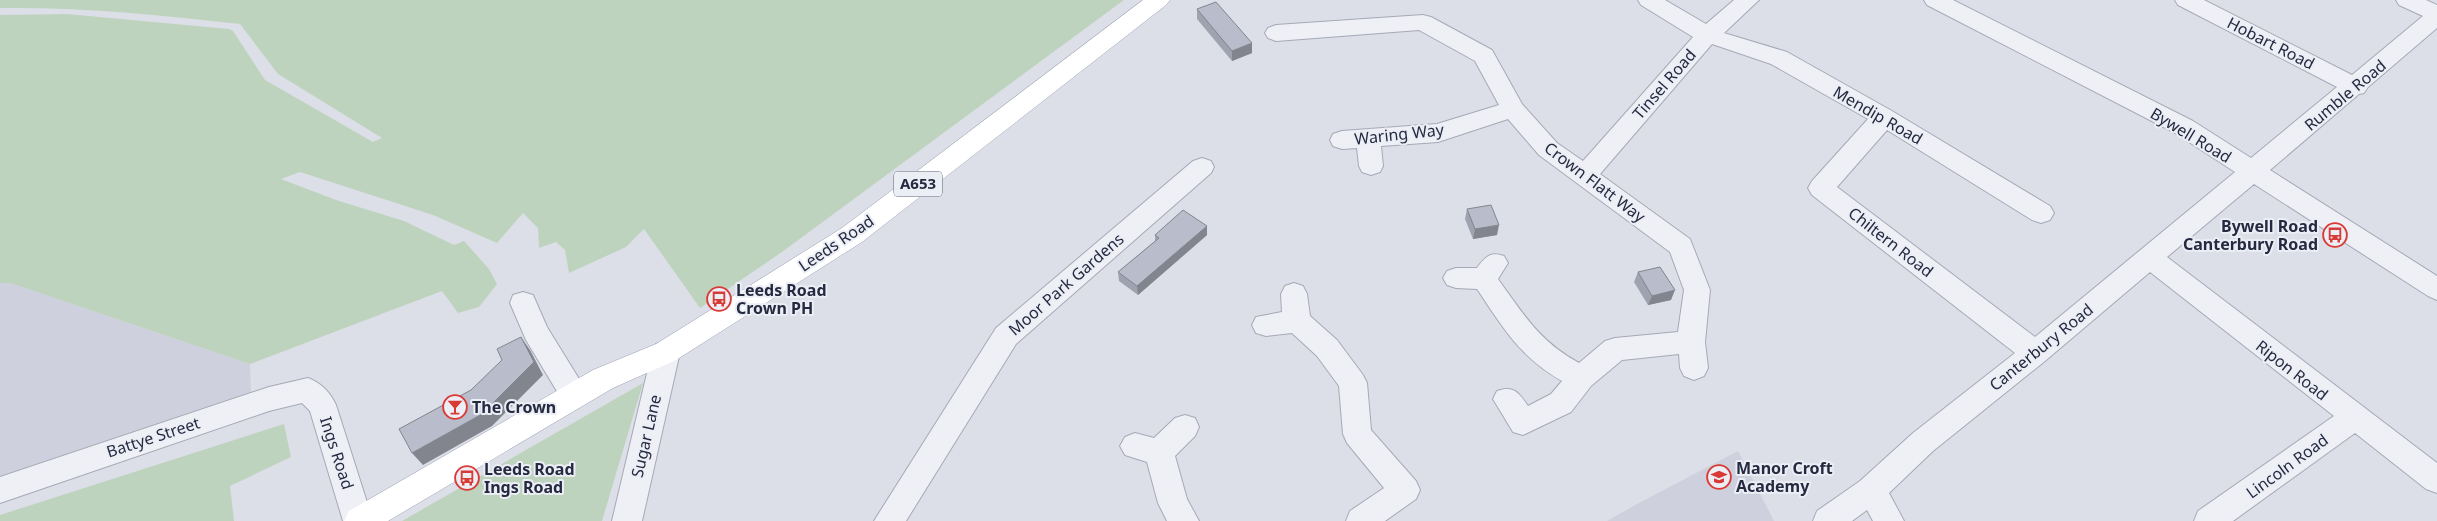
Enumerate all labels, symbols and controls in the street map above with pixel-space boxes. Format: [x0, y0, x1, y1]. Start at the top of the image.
street label: Hobart Road [2224, 12, 2318, 74]
street label: Tinsel Road [1627, 44, 1701, 124]
street label: Rumble Road [2299, 54, 2391, 136]
street label: Mendip Road [1829, 81, 1927, 149]
street label: Bywell Road [2146, 102, 2236, 168]
street label: Waring Way [1353, 118, 1446, 150]
street label: Crown Flatt Way [1540, 137, 1651, 228]
road number: A653 [894, 172, 942, 196]
street label: Chiltern Road [1844, 202, 1938, 282]
street label: Leeds Road [794, 210, 878, 276]
place label: Bywell Road Canterbury Road [2183, 215, 2318, 255]
bus stop icon: Bywell Road Canterbury Road [2322, 222, 2348, 248]
street label: Moor Park Gardens [1004, 228, 1128, 340]
place label: Leeds Road Crown PH [736, 279, 827, 319]
bus stop icon: Leeds Road Crown PH [706, 286, 732, 312]
street label: Canterbury Road [1985, 298, 2097, 396]
street label: Ripon Road [2251, 335, 2333, 405]
street label: Sugar Lane [626, 392, 666, 480]
bar icon: The Crown [442, 394, 468, 420]
place label: The Crown [472, 396, 556, 418]
street label: Battye Street [103, 411, 203, 462]
street label: Ings Road [315, 414, 359, 492]
street label: Lincoln Road [2242, 429, 2332, 503]
place label: Manor Croft Academy [1736, 457, 1833, 497]
place label: Leeds Road Ings Road [484, 458, 575, 498]
school or university icon: Manor Croft Academy [1706, 464, 1732, 490]
bus stop icon: Leeds Road Ings Road [454, 465, 480, 491]

